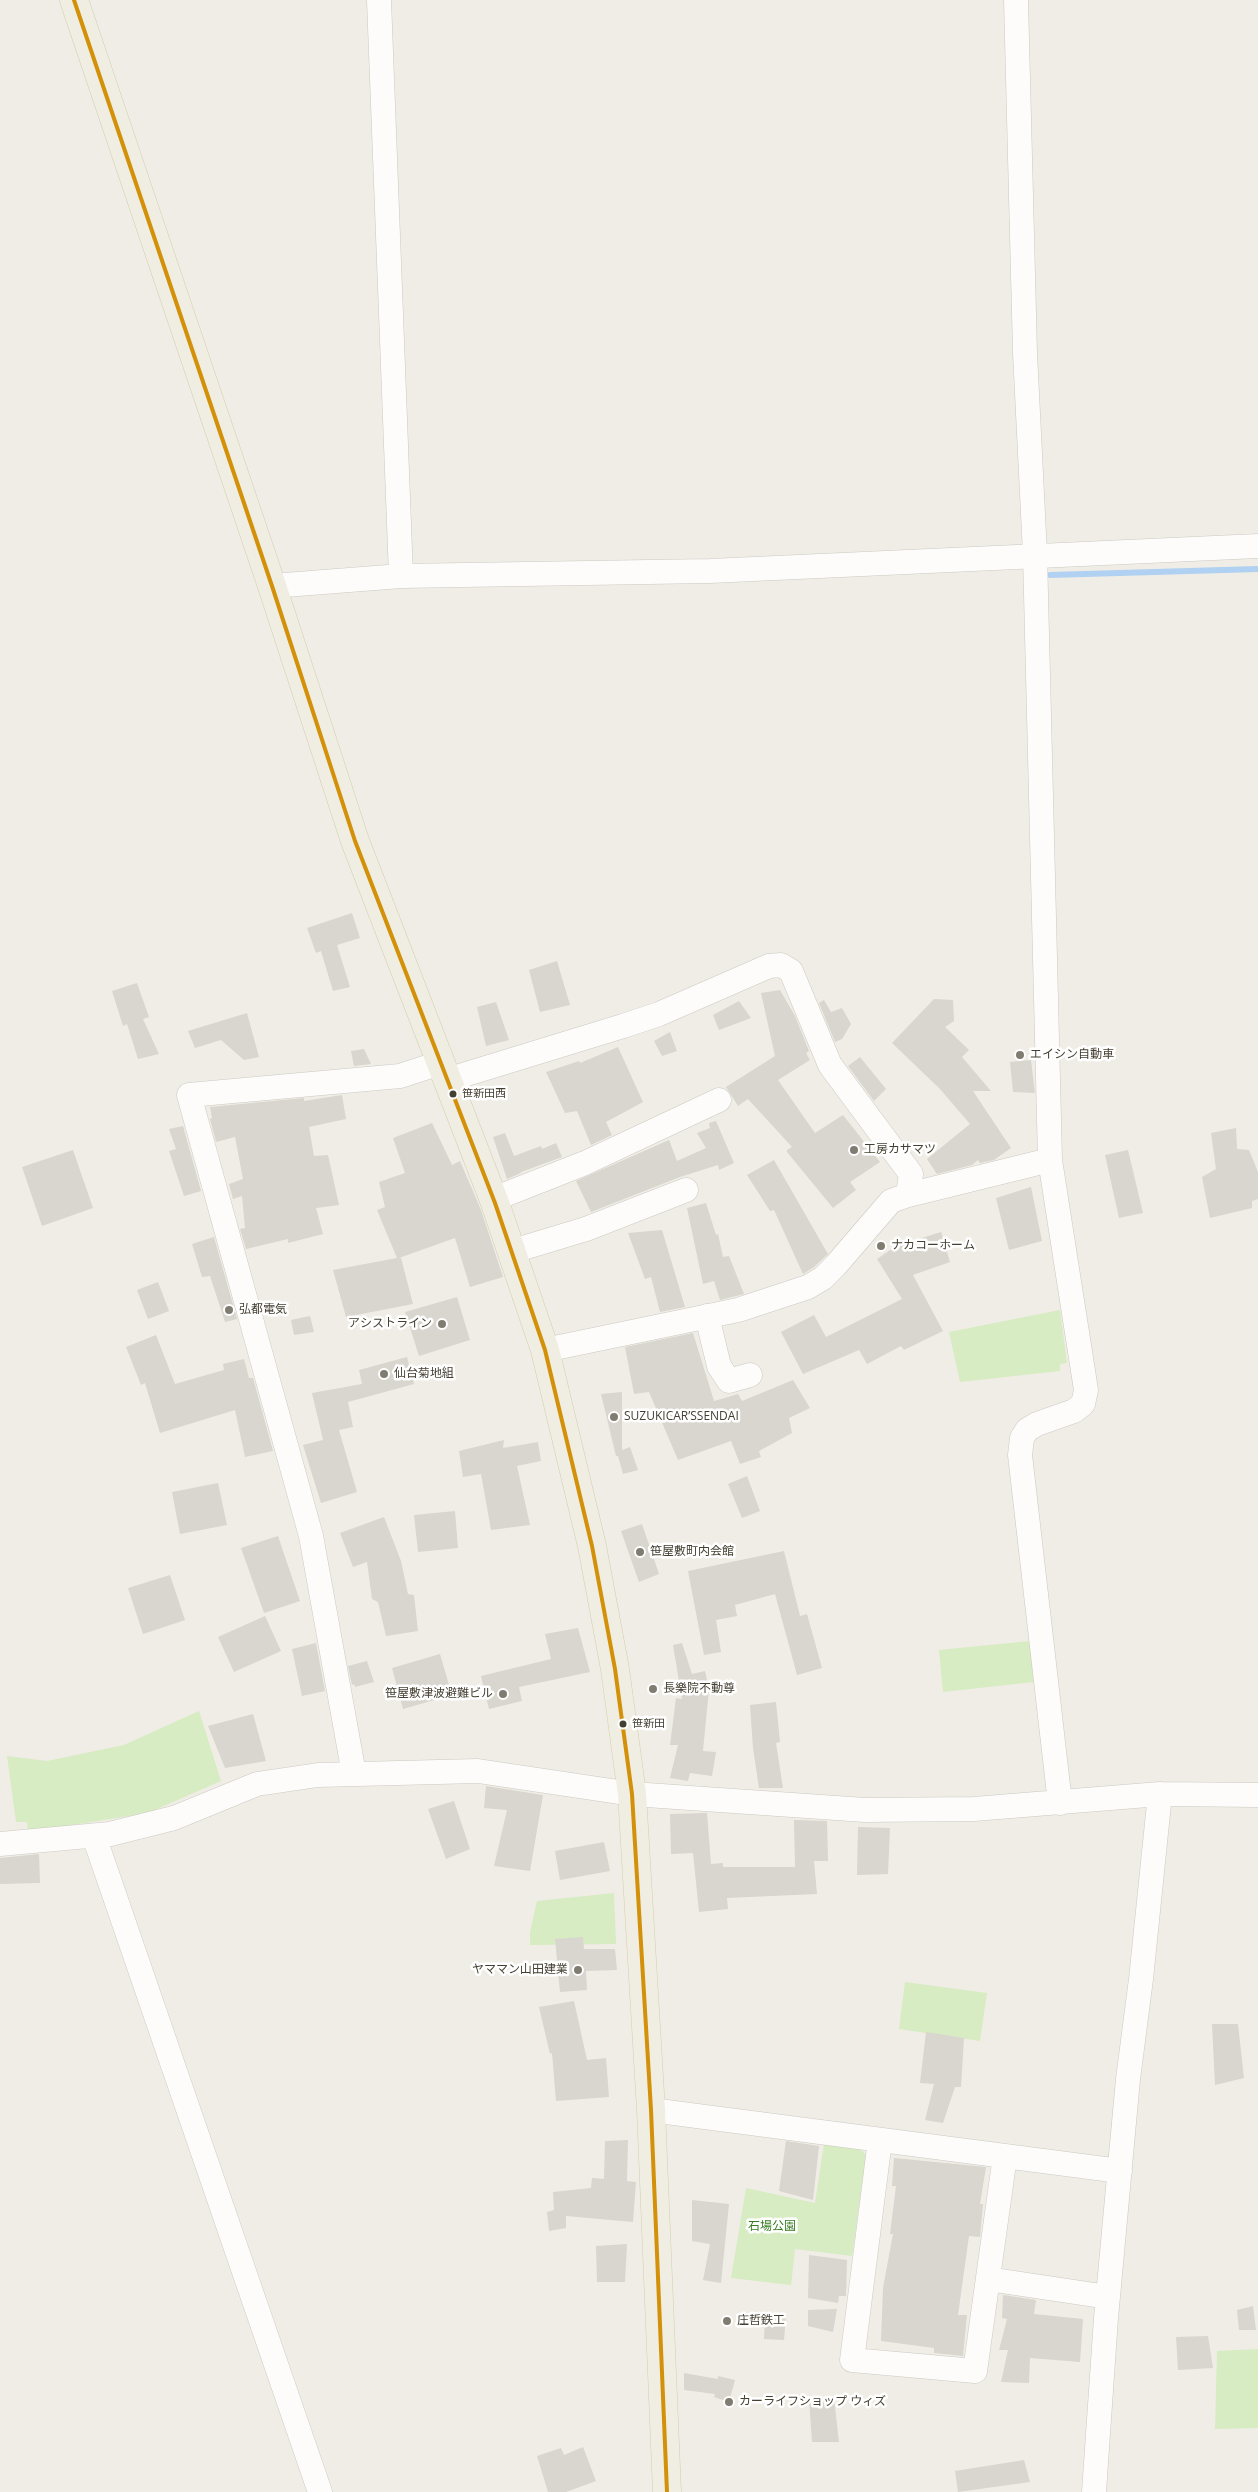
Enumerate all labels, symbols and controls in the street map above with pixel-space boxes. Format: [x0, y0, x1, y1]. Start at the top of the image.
place label: エイシン自動車 [1030, 1048, 1114, 1062]
marker: エイシン自動車 [1014, 1049, 1026, 1061]
place label: 笹新田西 [462, 1087, 506, 1101]
marker: 笹新田西 [448, 1089, 458, 1099]
place label: 工房カサマツ [864, 1143, 936, 1157]
marker: 工房カサマツ [848, 1144, 860, 1156]
place label: ナカコーホーム [891, 1239, 975, 1253]
marker: ナカコーホーム [875, 1240, 887, 1252]
place label: 弘都電気 [239, 1303, 287, 1317]
marker: 弘都電気 [223, 1304, 235, 1316]
place label: アシストライン [348, 1317, 432, 1331]
marker: アシストライン [436, 1318, 448, 1330]
place label: 仙台菊地組 [394, 1367, 454, 1381]
marker: 仙台菊地組 [378, 1368, 390, 1380]
place label: SUZUKICAR’SSENDAI [624, 1410, 739, 1424]
marker: SUZUKICAR’SSENDAI [608, 1411, 620, 1423]
place label: 笹屋敷町内会館 [650, 1545, 734, 1559]
marker: 笹屋敷町内会館 [634, 1546, 646, 1558]
place label: 長樂院不動尊 [663, 1682, 735, 1696]
marker: 長樂院不動尊 [647, 1683, 659, 1695]
place label: 笹屋敷津波避難ビル [385, 1687, 493, 1701]
marker: 笹屋敷津波避難ビル [497, 1688, 509, 1700]
place label: 笹新田 [632, 1717, 665, 1731]
marker: 笹新田 [618, 1719, 628, 1729]
place label: ヤママン山田建業 [472, 1963, 568, 1977]
marker: ヤママン山田建業 [572, 1964, 584, 1976]
park label: 石場公園 [748, 2220, 796, 2234]
place label: 庄哲鉄工 [737, 2314, 785, 2328]
marker: 庄哲鉄工 [721, 2315, 733, 2327]
place label: カーライフショップ ウィズ [739, 2395, 886, 2409]
marker: カーライフショップ ウィズ [723, 2396, 735, 2408]

